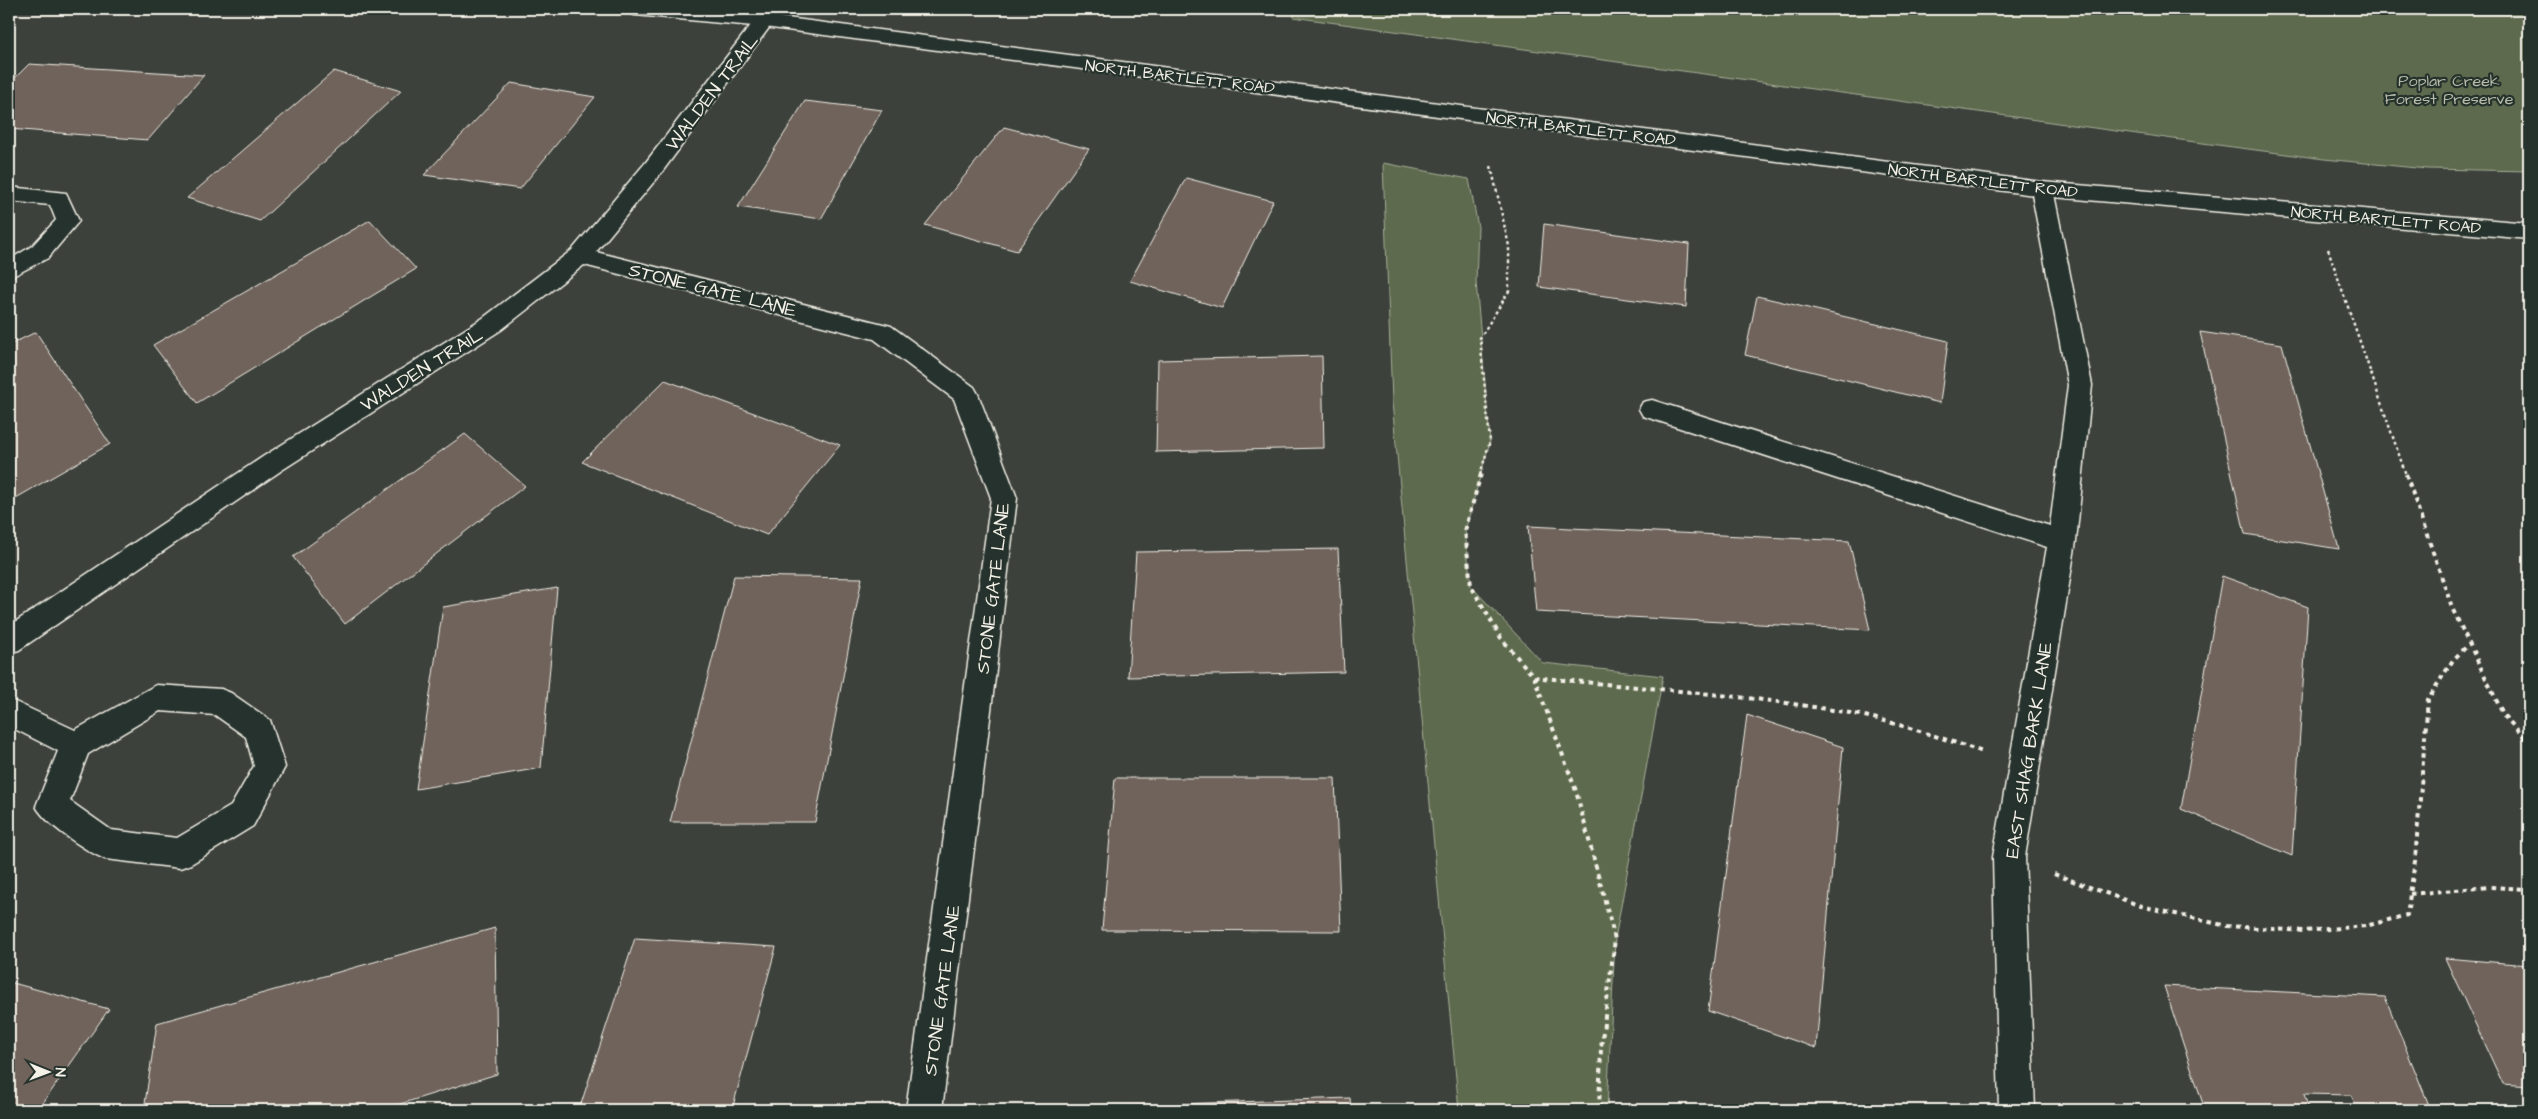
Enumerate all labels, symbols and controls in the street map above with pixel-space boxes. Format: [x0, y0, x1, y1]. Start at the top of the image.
street label: WALDEN TRAIL [659, 29, 765, 157]
street label: NORTH BARTLETT ROAD [1084, 54, 1276, 100]
park label: Poplar Creek Forest Preserve [2385, 70, 2514, 110]
street label: NORTH BARTLETT ROAD [1485, 106, 1677, 152]
street label: NORTH BARTLETT ROAD [1887, 158, 2079, 204]
street label: NORTH BARTLETT ROAD [2290, 201, 2482, 239]
street label: STONE GATE LANE [626, 257, 799, 324]
street label: WALDEN TRAIL [355, 322, 488, 419]
street label: STONE GATE LANE [970, 501, 1017, 675]
street label: EAST SHAG BARK LANE [1999, 640, 2060, 860]
street label: STONE GATE LANE [917, 903, 968, 1077]
north arrow [22, 1046, 72, 1096]
text: N [50, 1068, 70, 1077]

